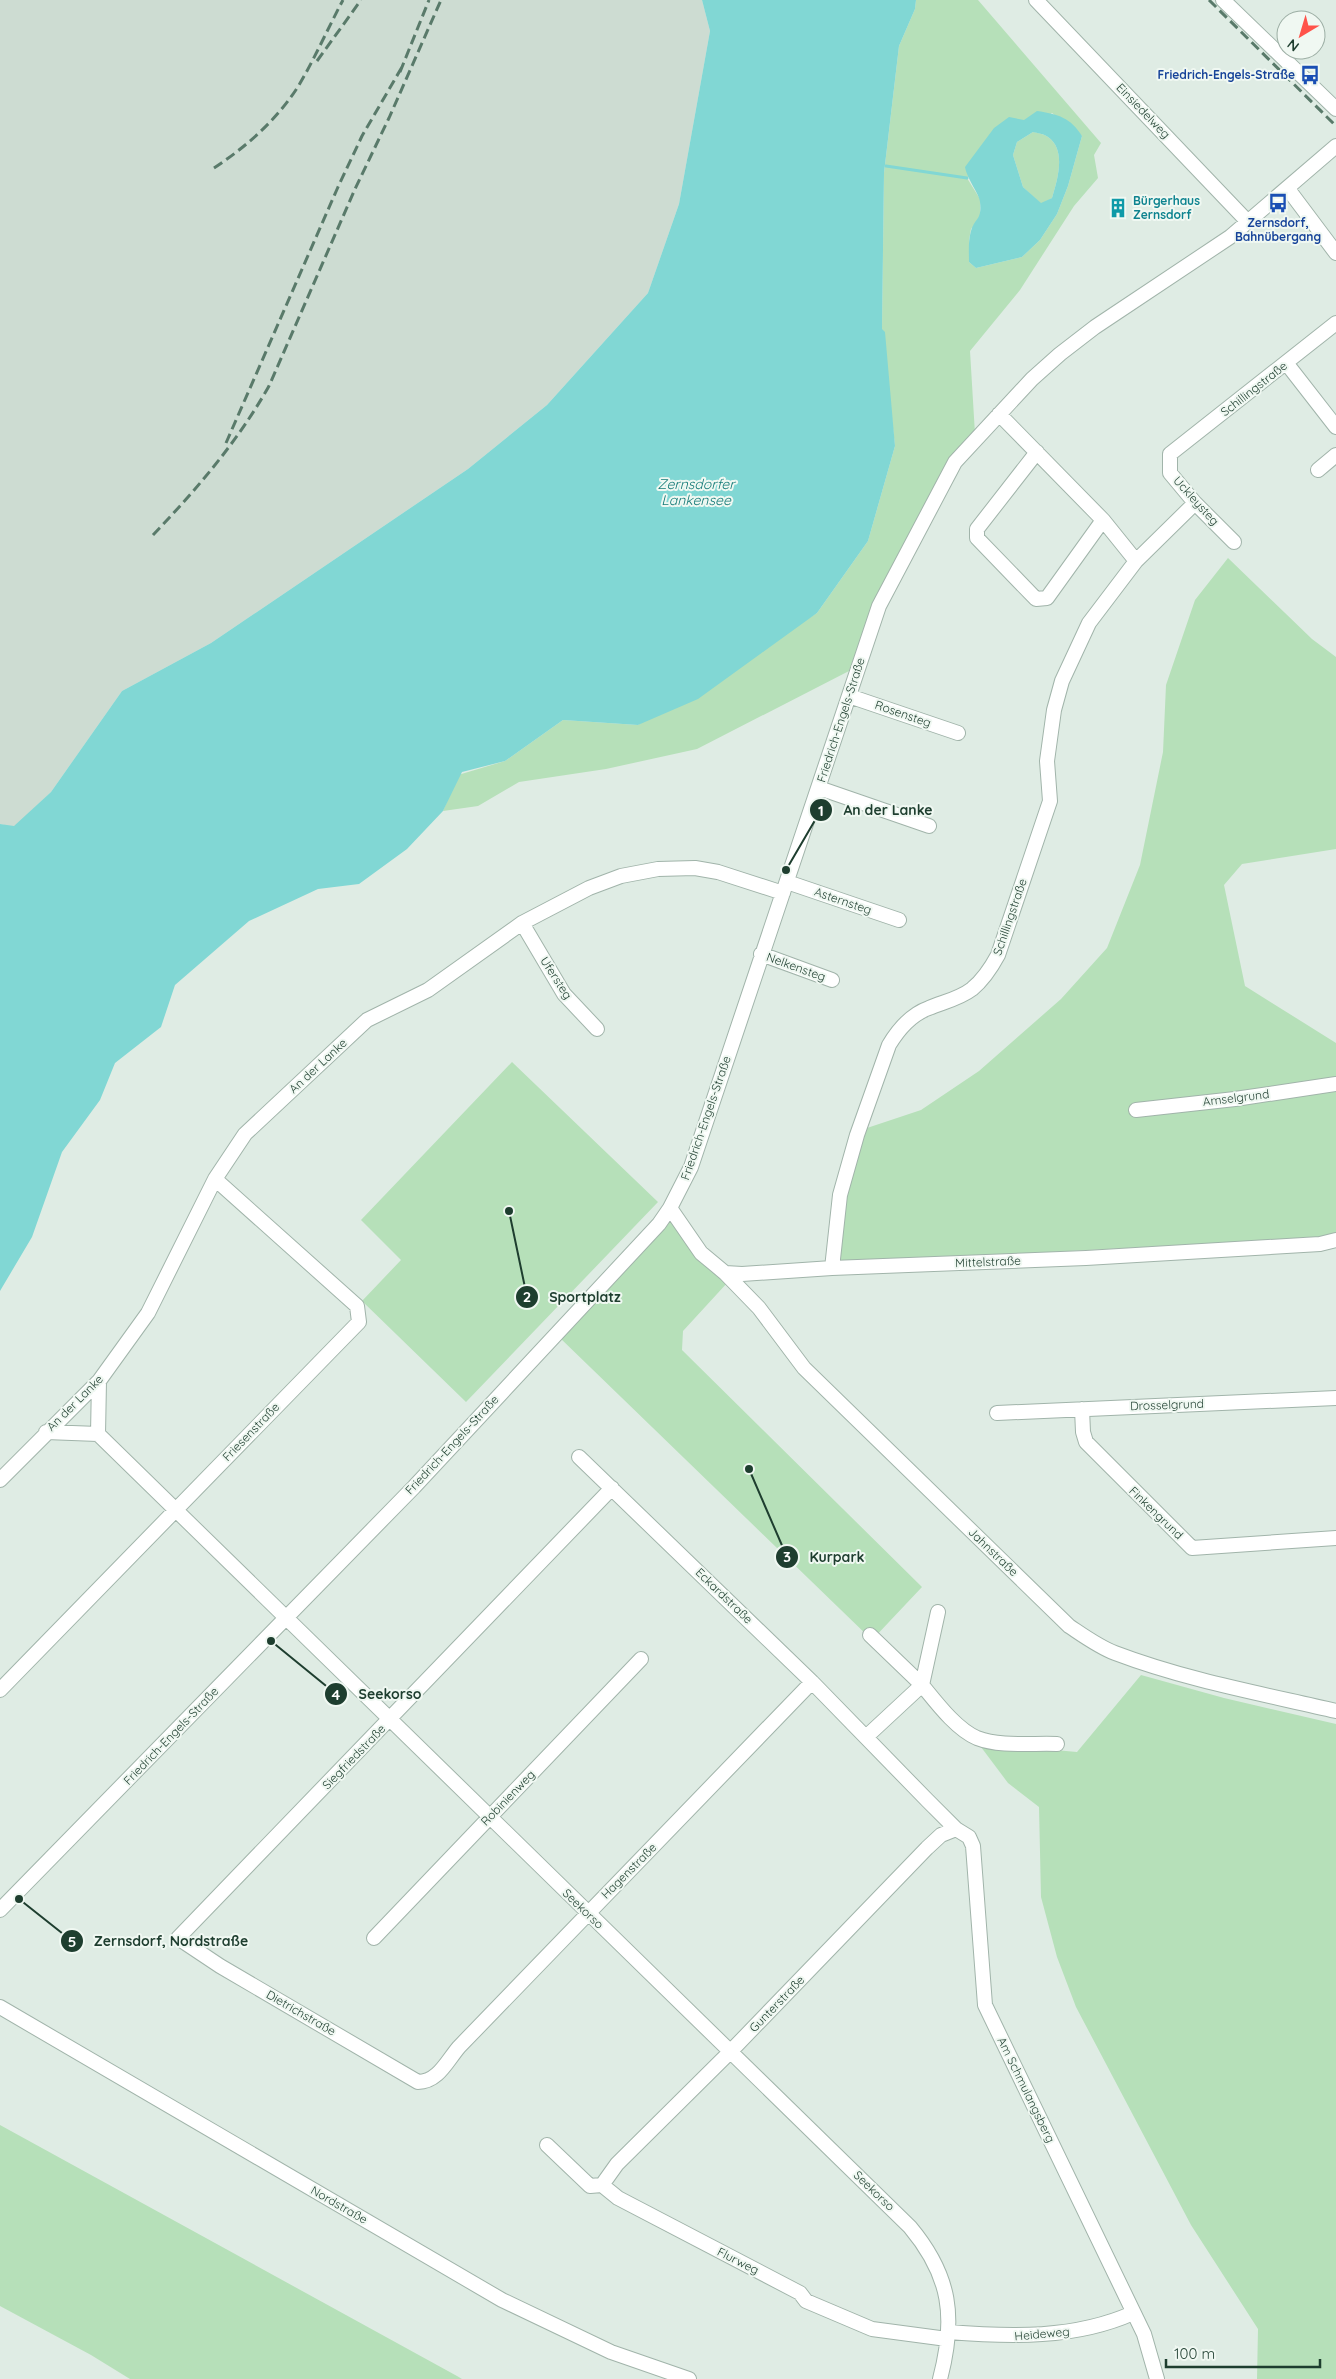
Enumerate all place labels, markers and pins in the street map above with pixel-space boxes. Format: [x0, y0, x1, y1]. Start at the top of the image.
bus stop icon: Friedrich-Engels-Straße [1299, 64, 1321, 86]
place label: Friedrich-Engels-Straße [1158, 67, 1295, 82]
bus stop icon: Zernsdorf, Bahnübergang [1267, 192, 1289, 214]
place label: Bürgerhaus Zernsdorf [1133, 193, 1200, 222]
building icon: Bürgerhaus Zernsdorf [1107, 197, 1129, 219]
place label: Zernsdorf, Bahnübergang [1235, 215, 1321, 244]
callout: An der Lanke [808, 796, 942, 825]
callout: Sportplatz [514, 1282, 631, 1311]
callout: Kurpark [775, 1542, 874, 1571]
callout: Seekorso [324, 1680, 432, 1709]
callout: Zernsdorf, Nordstraße [59, 1927, 258, 1956]

